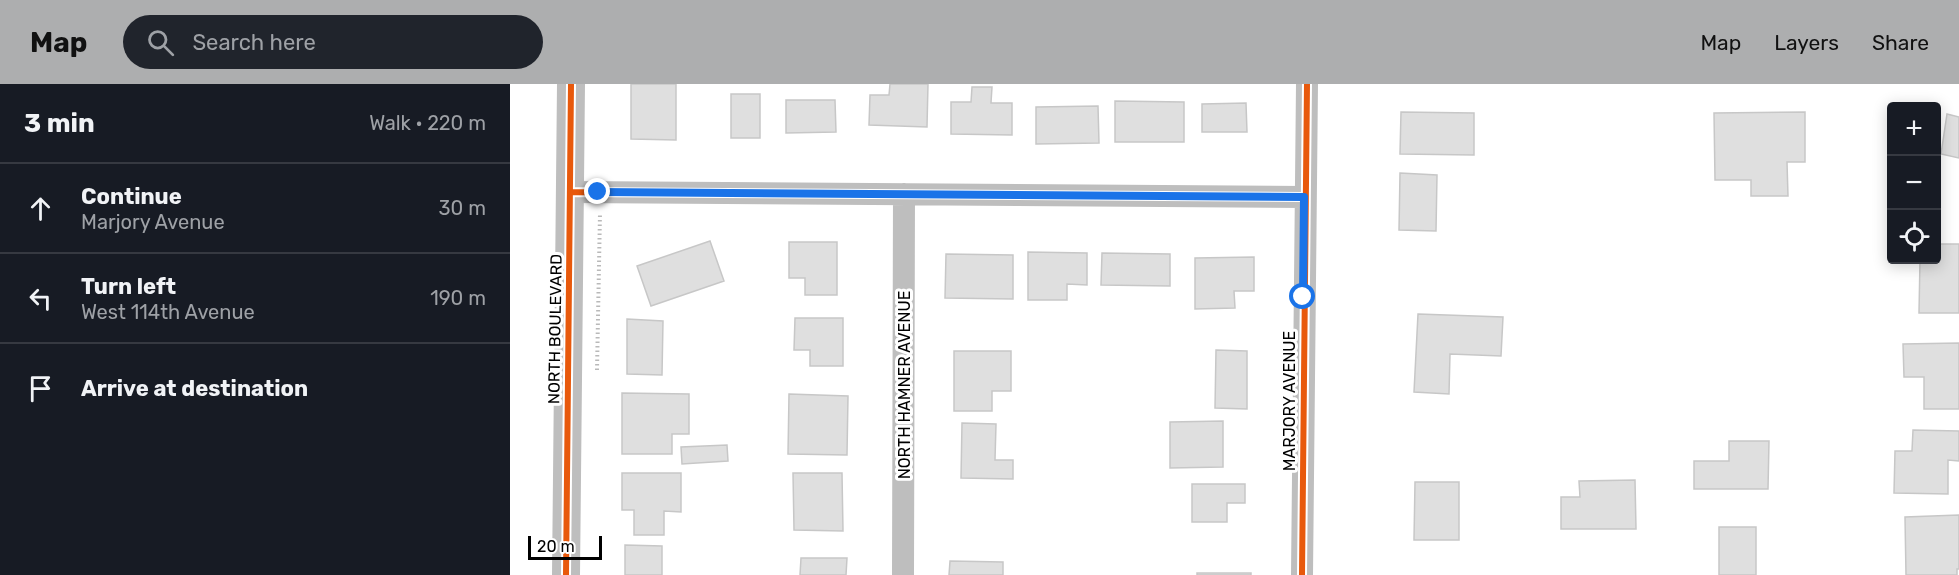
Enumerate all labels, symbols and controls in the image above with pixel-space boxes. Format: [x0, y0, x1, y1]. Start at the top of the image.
search box [123, 15, 543, 69]
text: Map [30, 26, 87, 59]
icon: search [144, 26, 177, 59]
text: Search here [192, 29, 316, 56]
text: Map [1700, 30, 1741, 55]
text: Layers [1774, 30, 1839, 55]
text: Share [1872, 30, 1929, 55]
map controls [1887, 102, 1941, 264]
button: + [1887, 102, 1941, 156]
text: 3 min [24, 108, 95, 139]
text: Walk · 220 m [369, 111, 486, 135]
button: − [1887, 156, 1941, 210]
route end [584, 178, 610, 204]
text: Continue [81, 183, 182, 210]
icon: ahead [24, 192, 57, 225]
text: 30 m [439, 196, 486, 220]
text: Marjory Avenue [81, 210, 225, 234]
button: locate [1887, 210, 1941, 264]
street label: NORTH BOULEVARD [544, 254, 566, 404]
text: Turn left [81, 273, 176, 300]
icon: left [24, 282, 57, 315]
route start [1289, 283, 1315, 309]
text: 190 m [430, 286, 486, 310]
street label: NORTH HAMNER AVENUE [895, 291, 914, 479]
text: West 114th Avenue [81, 300, 255, 324]
street label: MARJORY AVENUE [1280, 331, 1299, 471]
icon: arrive [24, 372, 57, 405]
text: Arrive at destination [81, 375, 308, 402]
scale bar [528, 533, 602, 560]
text: 20 m [537, 537, 575, 556]

